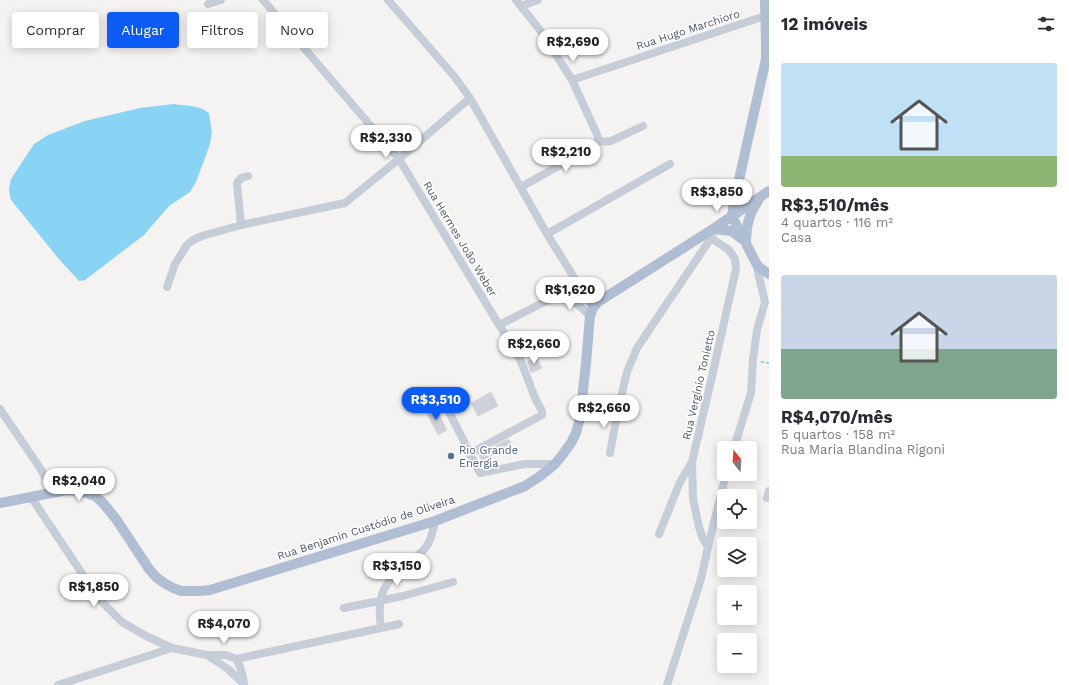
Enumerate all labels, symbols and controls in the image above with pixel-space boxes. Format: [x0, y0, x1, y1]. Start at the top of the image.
street label: Rua Hugo Marchioro [635, 7, 741, 53]
chip: Comprar [12, 12, 99, 48]
chip: Alugar [107, 12, 179, 48]
chip: Filtros [187, 12, 258, 48]
chip: Novo [266, 12, 328, 48]
icon: filters [1035, 13, 1057, 35]
text: 12 imóveis [781, 14, 868, 34]
pin: R$2,690 [536, 29, 610, 63]
text: R$2,690 [546, 34, 600, 49]
icon: home [883, 89, 955, 161]
pin: R$2,330 [349, 125, 423, 159]
text: R$2,330 [360, 130, 412, 145]
pin: R$2,210 [529, 139, 603, 173]
text: R$2,210 [541, 144, 591, 159]
street label: Rua Hermes João Weber [420, 179, 500, 299]
pin: R$3,850 [680, 179, 754, 213]
text: R$3,850 [691, 184, 743, 199]
text: R$3,510/mês [781, 195, 889, 215]
text: 4 quartos · 116 m² [781, 215, 893, 230]
text: Casa [781, 230, 812, 245]
pin: R$1,620 [533, 277, 607, 311]
text: R$1,620 [545, 282, 595, 297]
icon: home [883, 301, 955, 373]
street label: Rua Vergínio Tonietto [680, 329, 718, 441]
pin: R$2,660 [497, 331, 571, 365]
text: R$2,660 [507, 336, 561, 351]
pin: R$3,510 [399, 387, 473, 421]
text: R$3,510 [411, 392, 461, 407]
pin: R$2,660 [567, 395, 641, 429]
text: R$2,660 [577, 400, 631, 415]
text: R$4,070/mês [781, 407, 893, 427]
text: 5 quartos · 158 m² [781, 427, 895, 442]
north arrow [717, 441, 757, 481]
map controls [717, 441, 757, 673]
text: Rua Maria Blandina Rigoni [781, 442, 945, 457]
place label: Rio Grande Energia [459, 444, 518, 470]
marker: Rio Grande Energia [446, 451, 456, 461]
pin: R$2,040 [42, 468, 116, 502]
text: R$2,040 [52, 473, 106, 488]
button: locate [717, 489, 757, 529]
street label: Rua Benjamin Custódio de Oliveira [276, 493, 456, 563]
button: layers [717, 537, 757, 577]
pin: R$3,150 [360, 553, 434, 587]
text: R$3,150 [372, 558, 422, 573]
pin: R$1,850 [57, 574, 131, 608]
text: R$1,850 [69, 579, 119, 594]
button: + [717, 585, 757, 625]
pin: R$4,070 [187, 611, 261, 645]
text: R$4,070 [197, 616, 251, 631]
button: − [717, 633, 757, 673]

